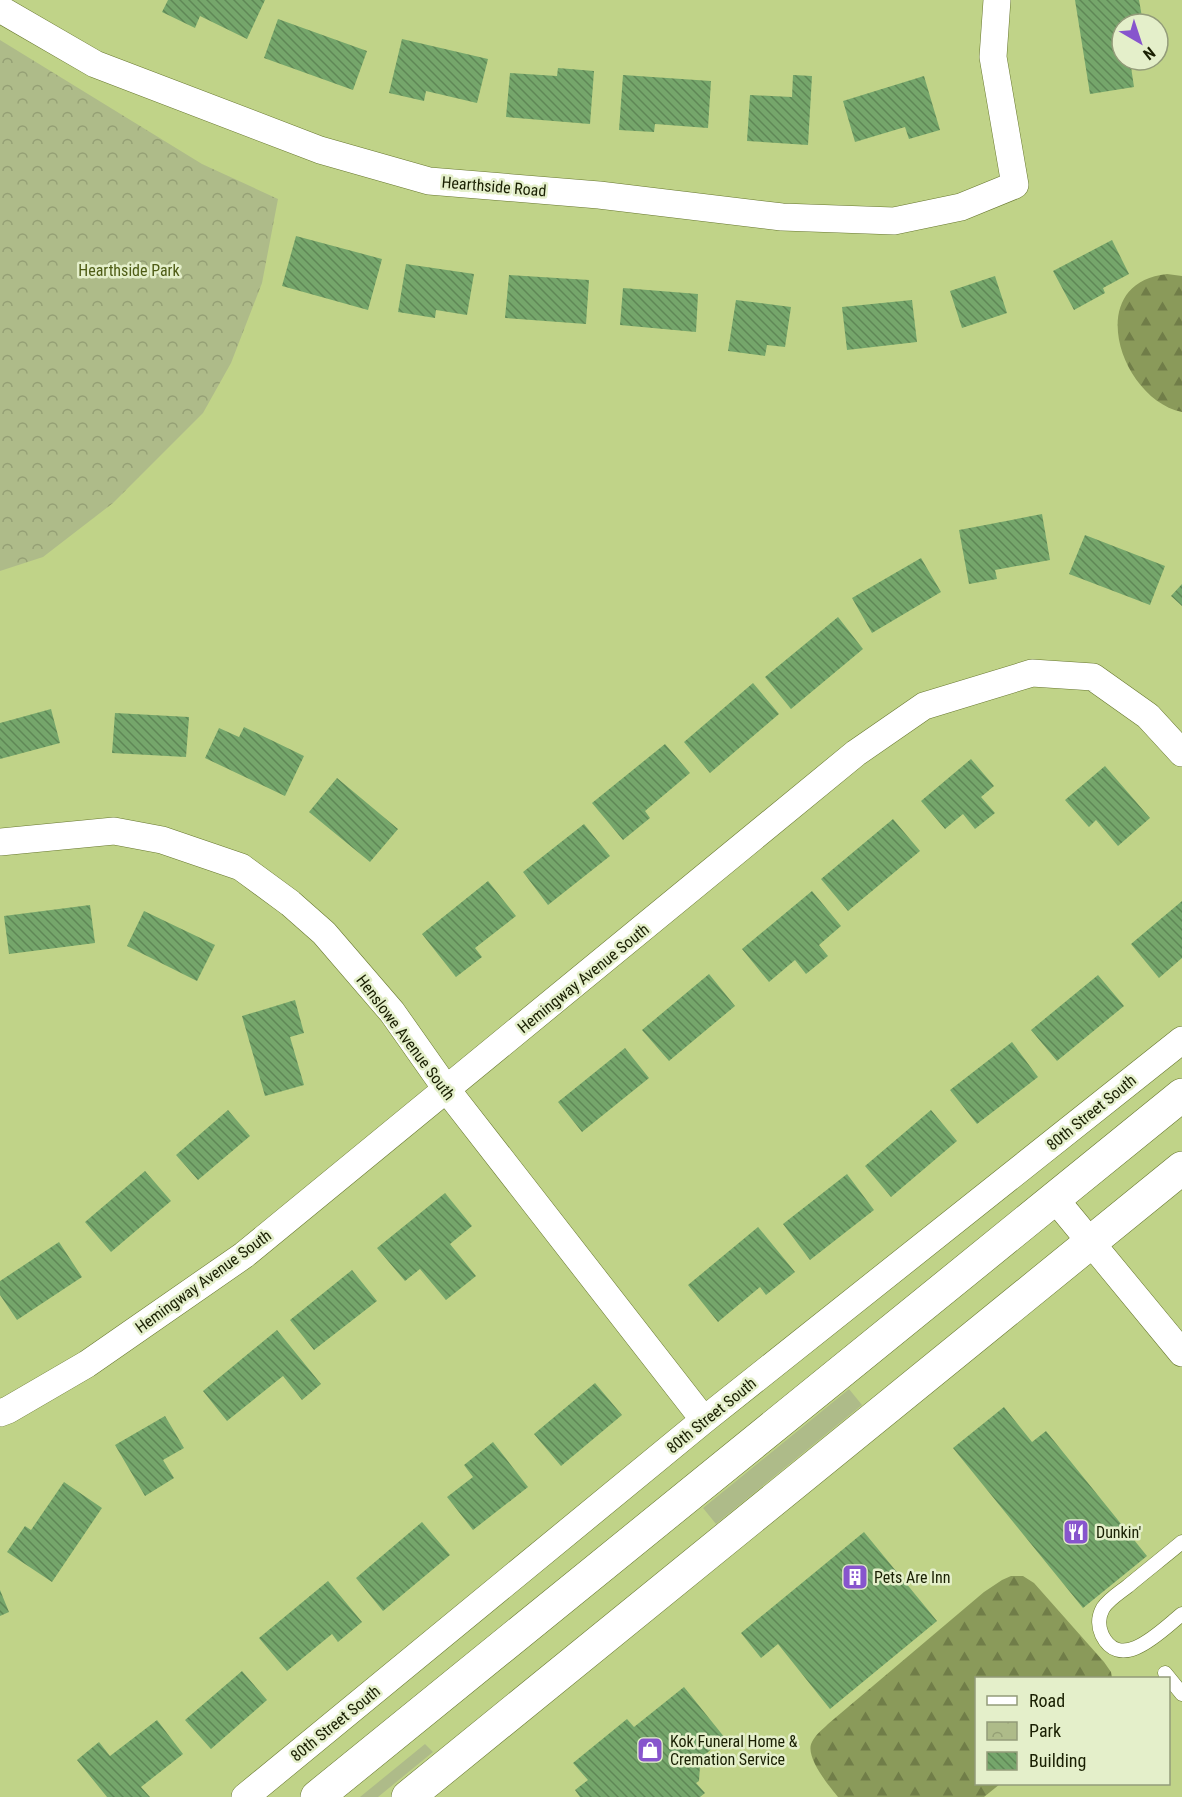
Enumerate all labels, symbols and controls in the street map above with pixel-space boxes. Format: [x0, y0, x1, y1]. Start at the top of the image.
north arrow [1110, 12, 1170, 72]
text: N [1139, 43, 1159, 64]
street label: Hearthside Road [441, 172, 547, 201]
park label: Hearthside Park [78, 261, 181, 280]
street label: Hemingway Avenue South [514, 920, 653, 1037]
street label: Henslowe Avenue South [352, 971, 459, 1104]
street label: 80th Street South [1043, 1071, 1140, 1154]
street label: Hemingway Avenue South [132, 1226, 275, 1337]
street label: 80th Street South [663, 1374, 760, 1457]
restaurant icon: Dunkin' [1061, 1517, 1091, 1547]
place label: Dunkin' [1096, 1523, 1141, 1542]
building icon: Pets Are Inn [840, 1562, 870, 1592]
place label: Pets Are Inn [874, 1568, 951, 1587]
legend [975, 1677, 1170, 1785]
street label: 80th Street South [287, 1682, 384, 1765]
text: Road [1029, 1690, 1065, 1711]
text: Park [1029, 1720, 1061, 1741]
place label: Kok Funeral Home & Cremation Service [670, 1732, 798, 1769]
shop icon: Kok Funeral Home & Cremation Service [635, 1735, 665, 1765]
text: Building [1029, 1750, 1086, 1771]

